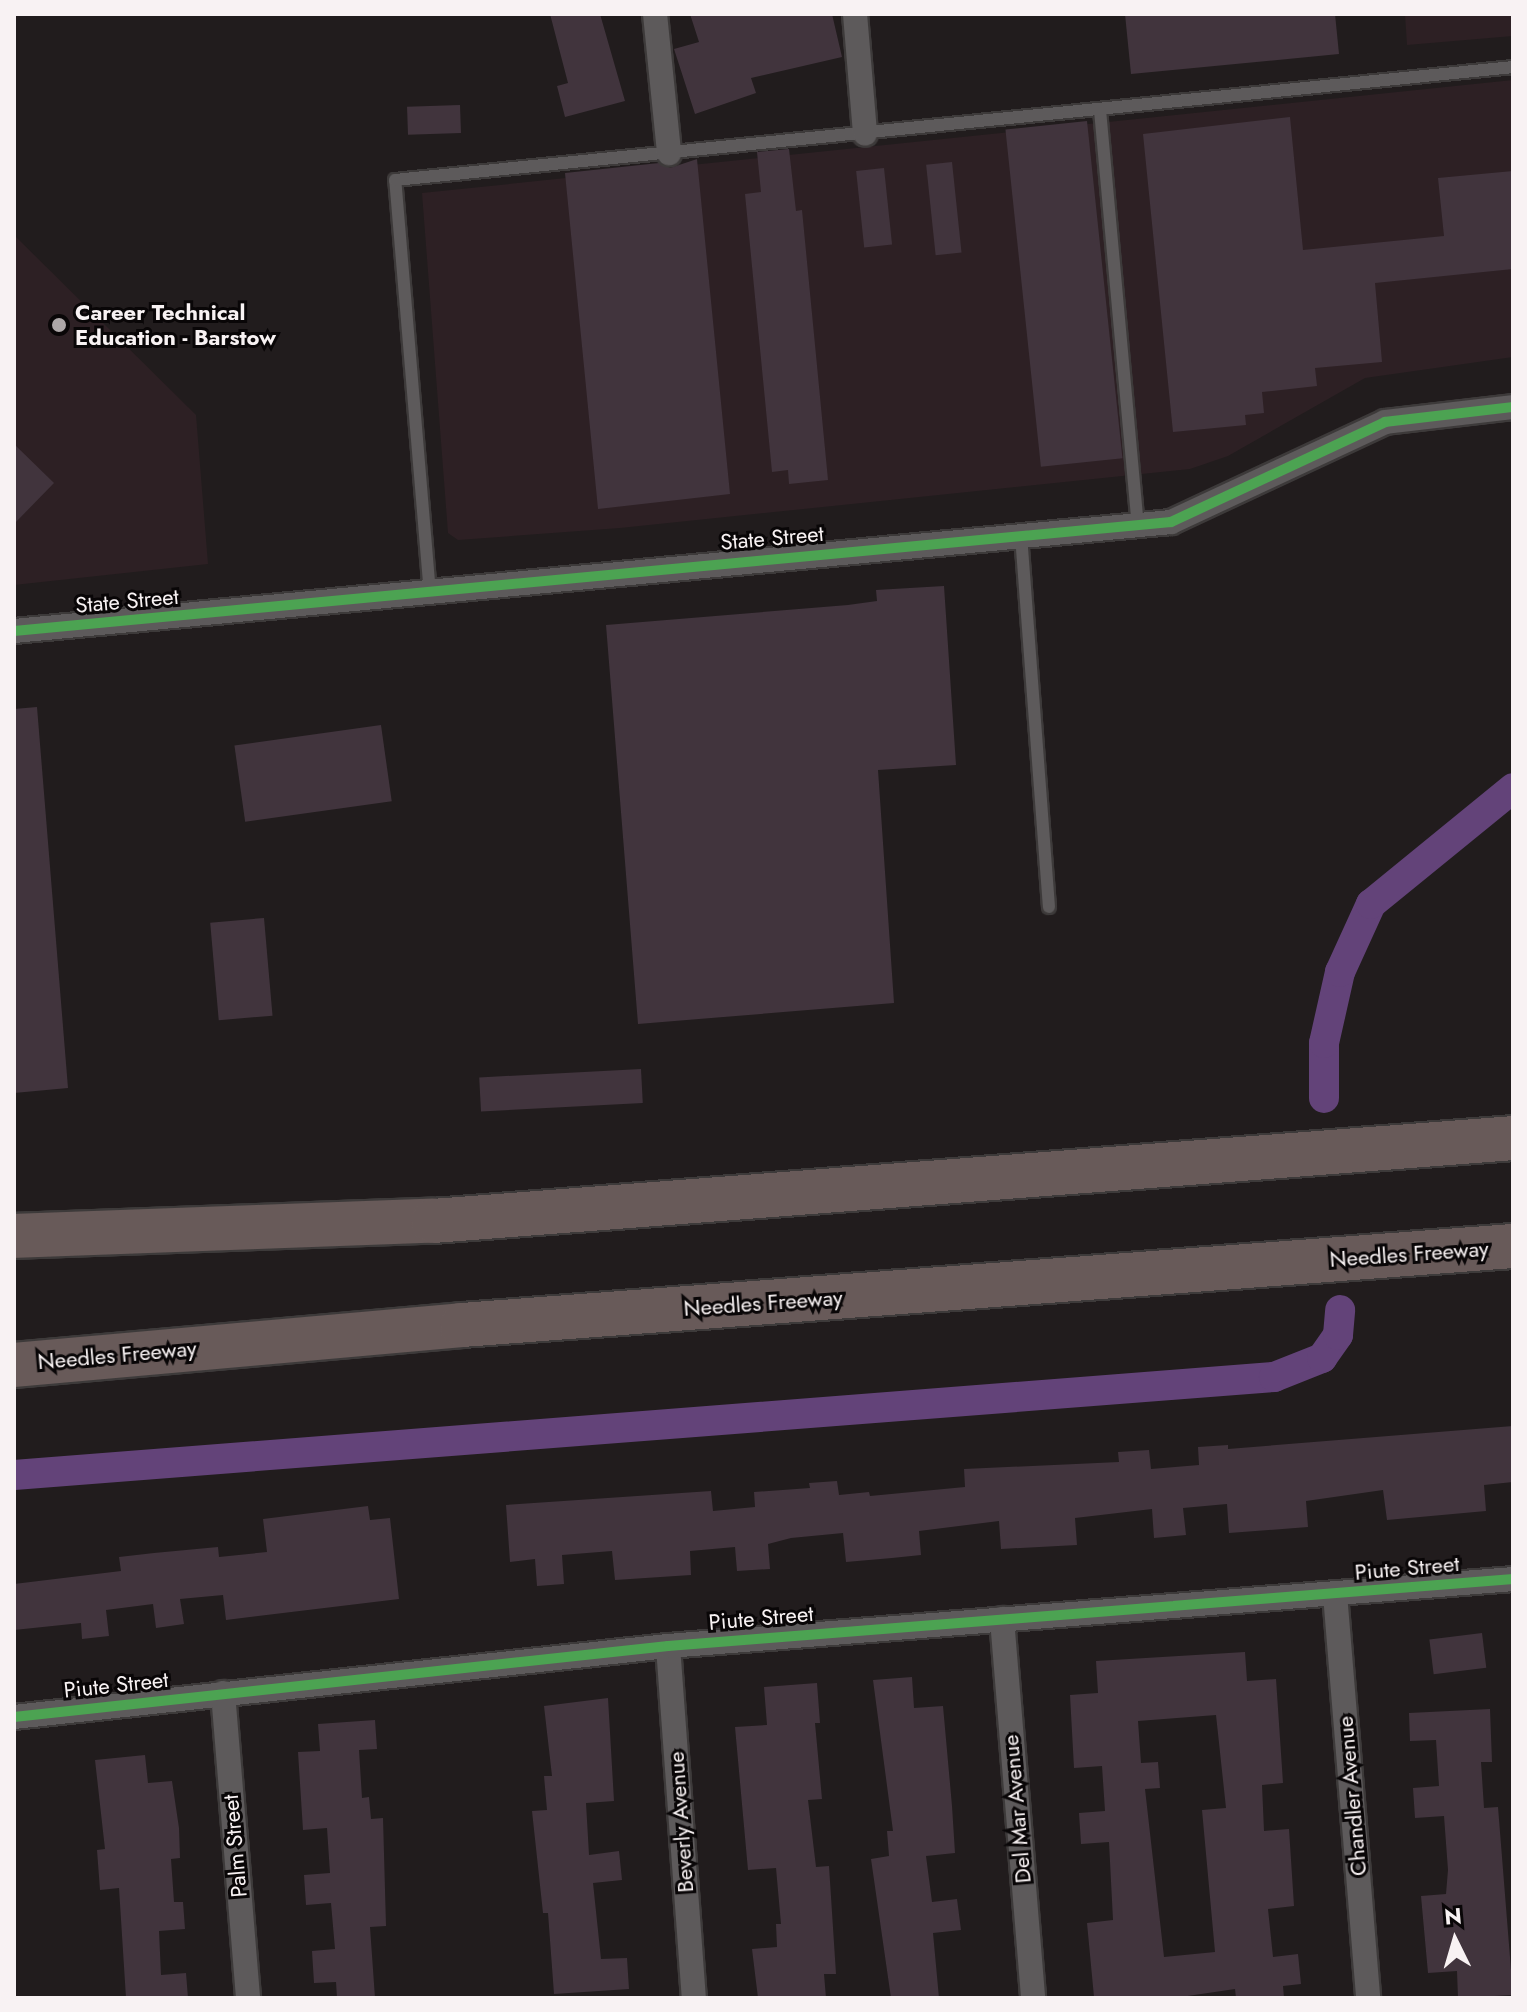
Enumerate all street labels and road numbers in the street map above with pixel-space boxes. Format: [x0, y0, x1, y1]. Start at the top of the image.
street label: State Street [719, 520, 825, 556]
street label: State Street [74, 583, 180, 619]
street label: Needles Freeway [1329, 1235, 1489, 1273]
street label: Needles Freeway [683, 1284, 843, 1322]
street label: Needles Freeway [36, 1335, 198, 1375]
street label: Piute Street [1354, 1550, 1460, 1586]
street label: Piute Street [708, 1600, 814, 1636]
street label: Piute Street [62, 1666, 170, 1704]
street label: Chandler Avenue [1332, 1715, 1372, 1877]
street label: Del Mar Avenue [997, 1734, 1037, 1884]
street label: Beverly Avenue [663, 1751, 699, 1893]
street label: Palm Street [217, 1793, 253, 1899]

